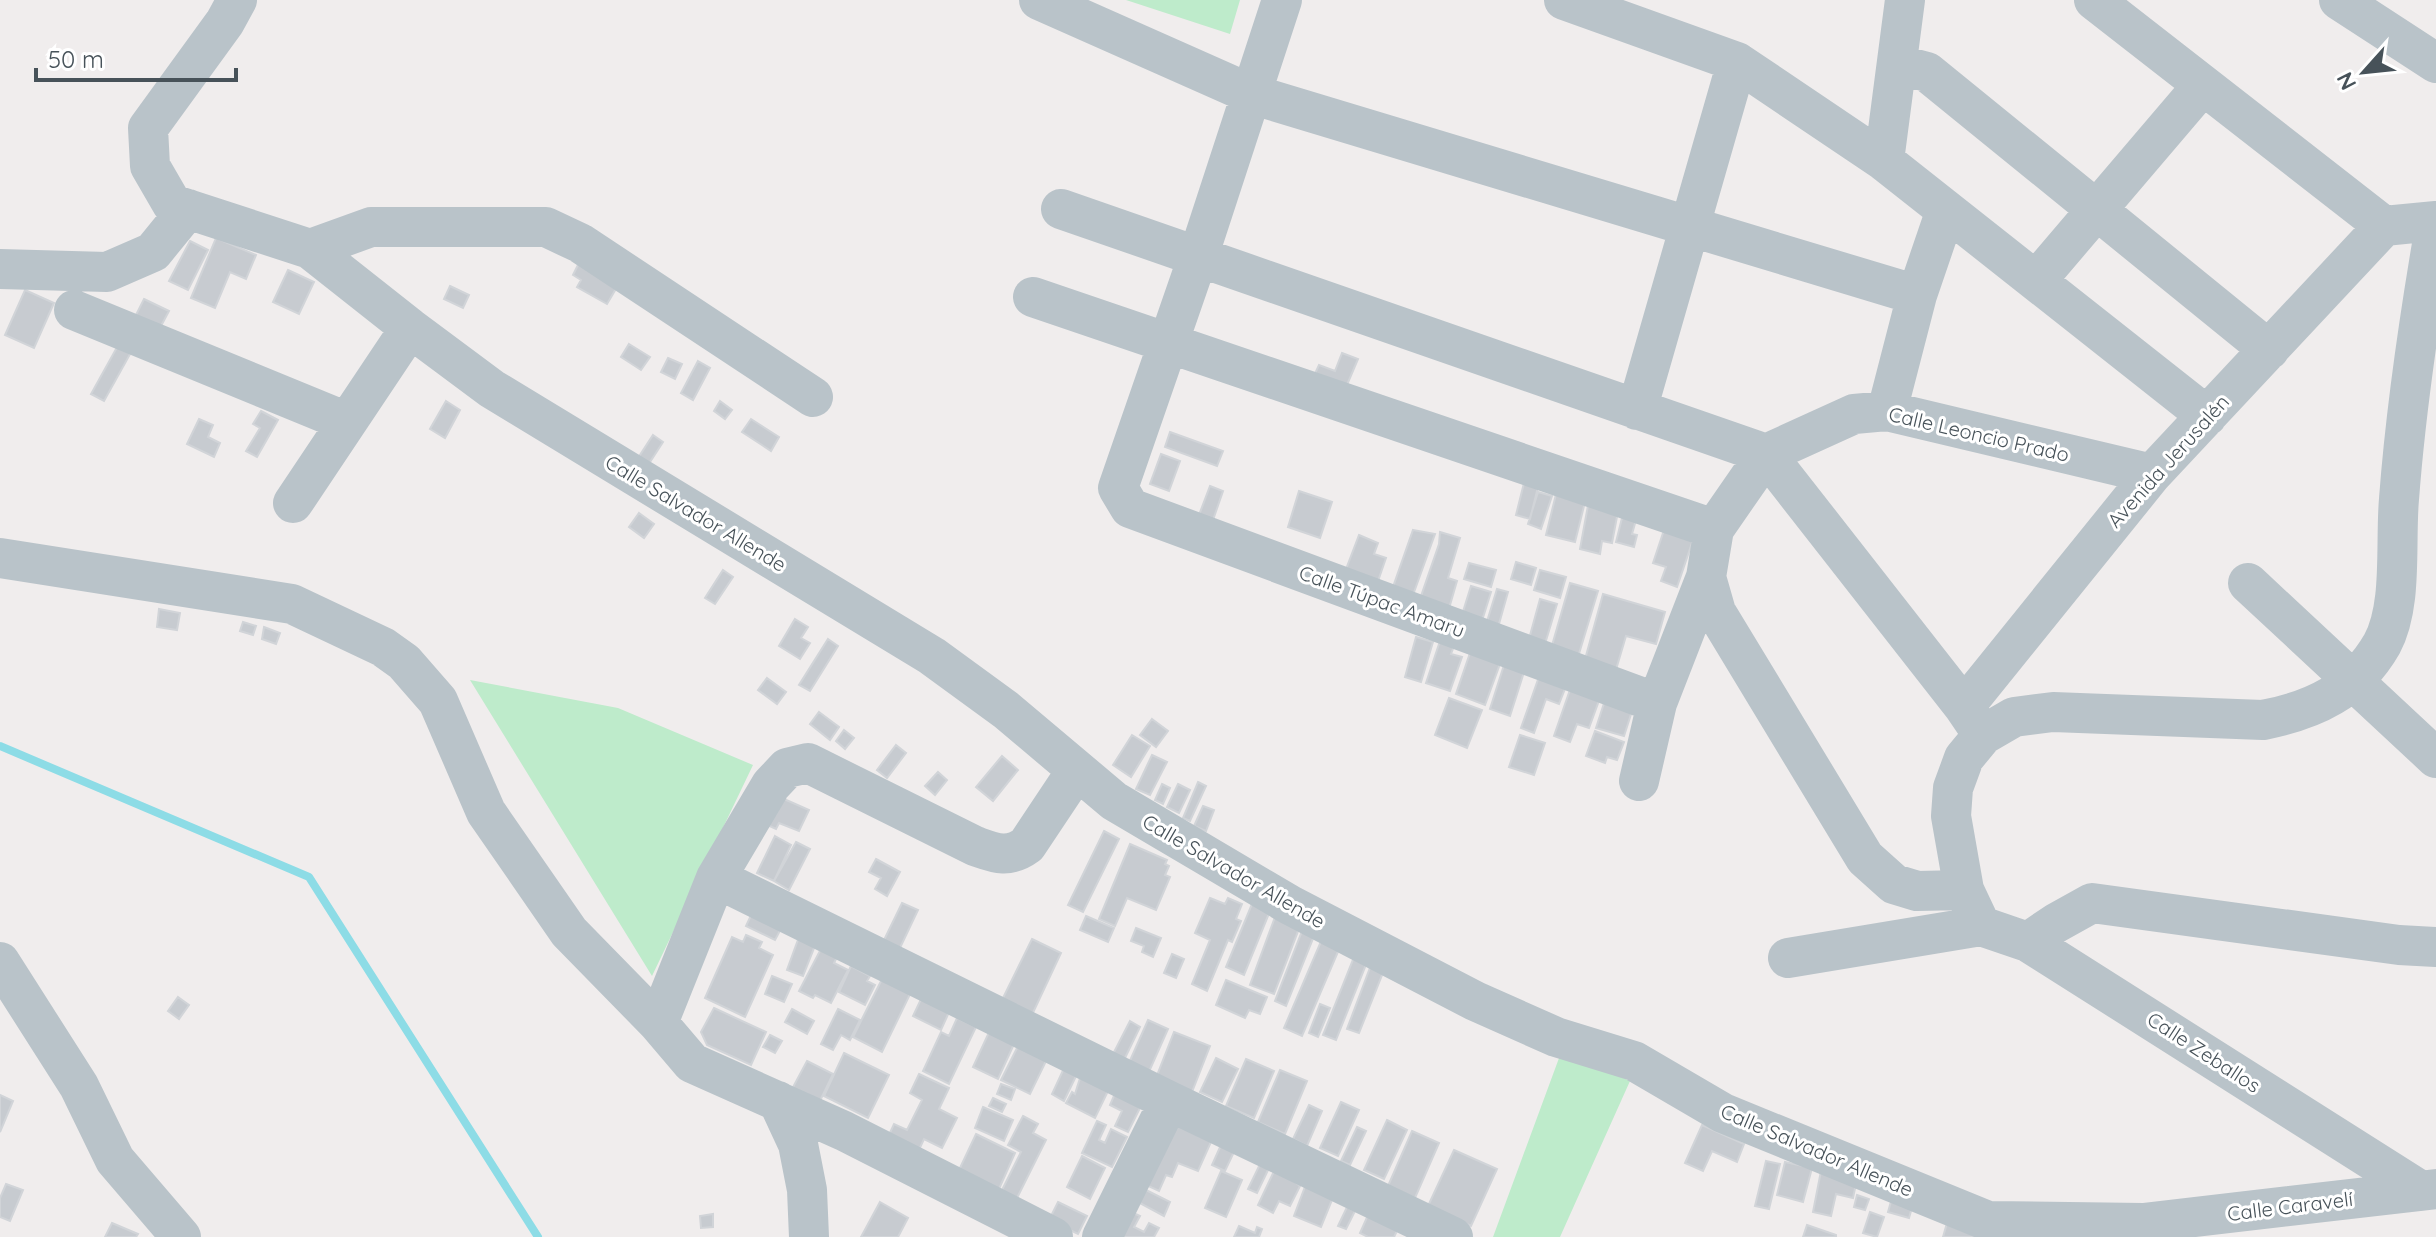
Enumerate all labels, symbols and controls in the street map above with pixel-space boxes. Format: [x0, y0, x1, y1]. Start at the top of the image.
scale bar [36, 32, 236, 82]
north arrow [2324, 32, 2404, 112]
text: 50 m [48, 44, 104, 74]
text: N [2330, 68, 2362, 95]
street label: Avenida Jerusalén [2102, 389, 2234, 533]
street label: Calle Leoncio Prado [1886, 401, 2072, 467]
street label: Calle Salvador Allende [601, 449, 791, 577]
street label: Calle Túpac Amaru [1296, 559, 1468, 643]
street label: Calle Salvador Allende [1138, 809, 1330, 933]
street label: Calle Zeballos [2143, 1006, 2265, 1098]
street label: Calle Salvador Allende [1717, 1098, 1917, 1202]
street label: Calle Caravelí [2226, 1186, 2355, 1226]

